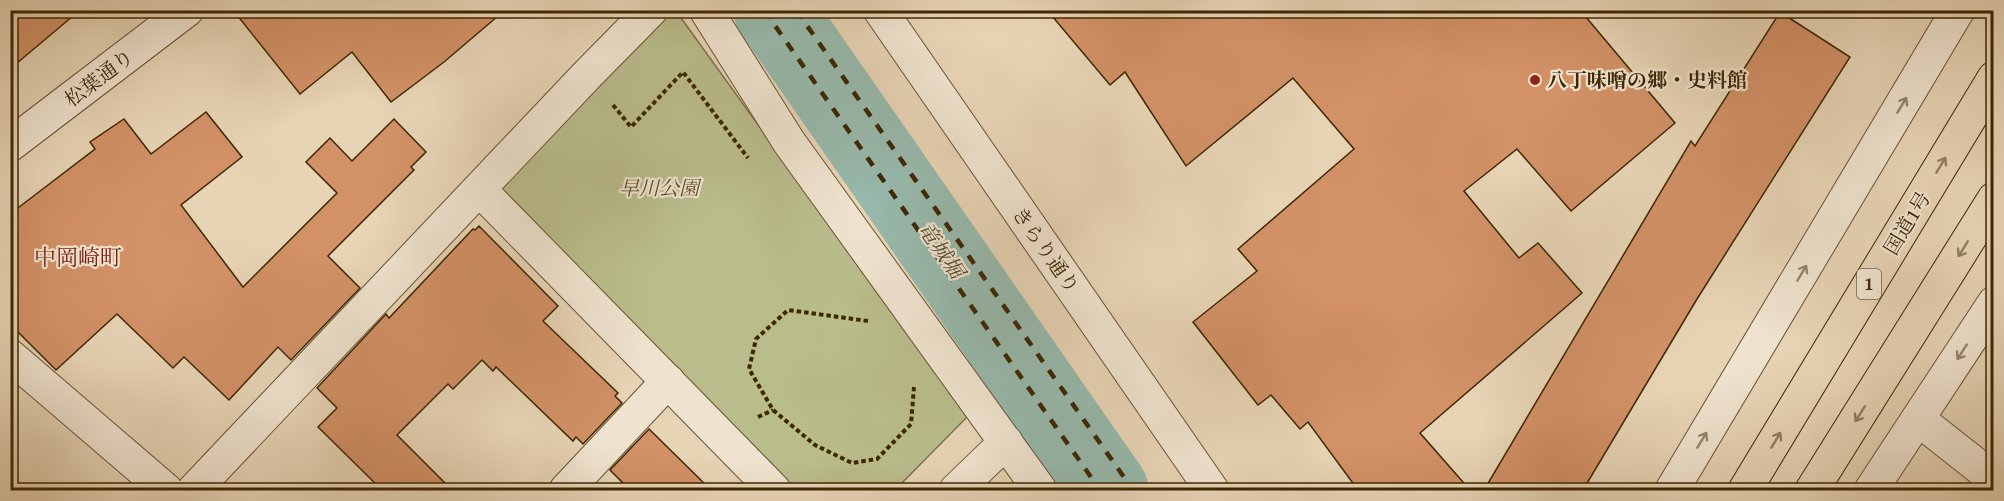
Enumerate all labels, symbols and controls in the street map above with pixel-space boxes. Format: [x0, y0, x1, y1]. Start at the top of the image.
street label: 松葉通り [58, 42, 139, 113]
place label: 八丁味噌の郷・史料館 [1547, 65, 1747, 94]
marker: 八丁味噌の郷・史料館 [1528, 73, 1542, 87]
one-way arrow [1896, 97, 1908, 114]
one-way arrow [1935, 157, 1947, 174]
park label: 早川公園 [619, 173, 702, 202]
street label: 国道1号 [1876, 185, 1937, 260]
street label: きらり通り [1006, 200, 1087, 299]
water label: 竜城堀 [911, 215, 974, 287]
one-way arrow [1956, 240, 1968, 257]
district label: 中岡崎町 [34, 241, 122, 273]
one-way arrow [1796, 265, 1808, 282]
road number: 1 [1857, 269, 1881, 299]
one-way arrow [1955, 343, 1967, 360]
one-way arrow [1853, 405, 1865, 422]
one-way arrow [1696, 432, 1708, 449]
one-way arrow [1770, 432, 1782, 449]

